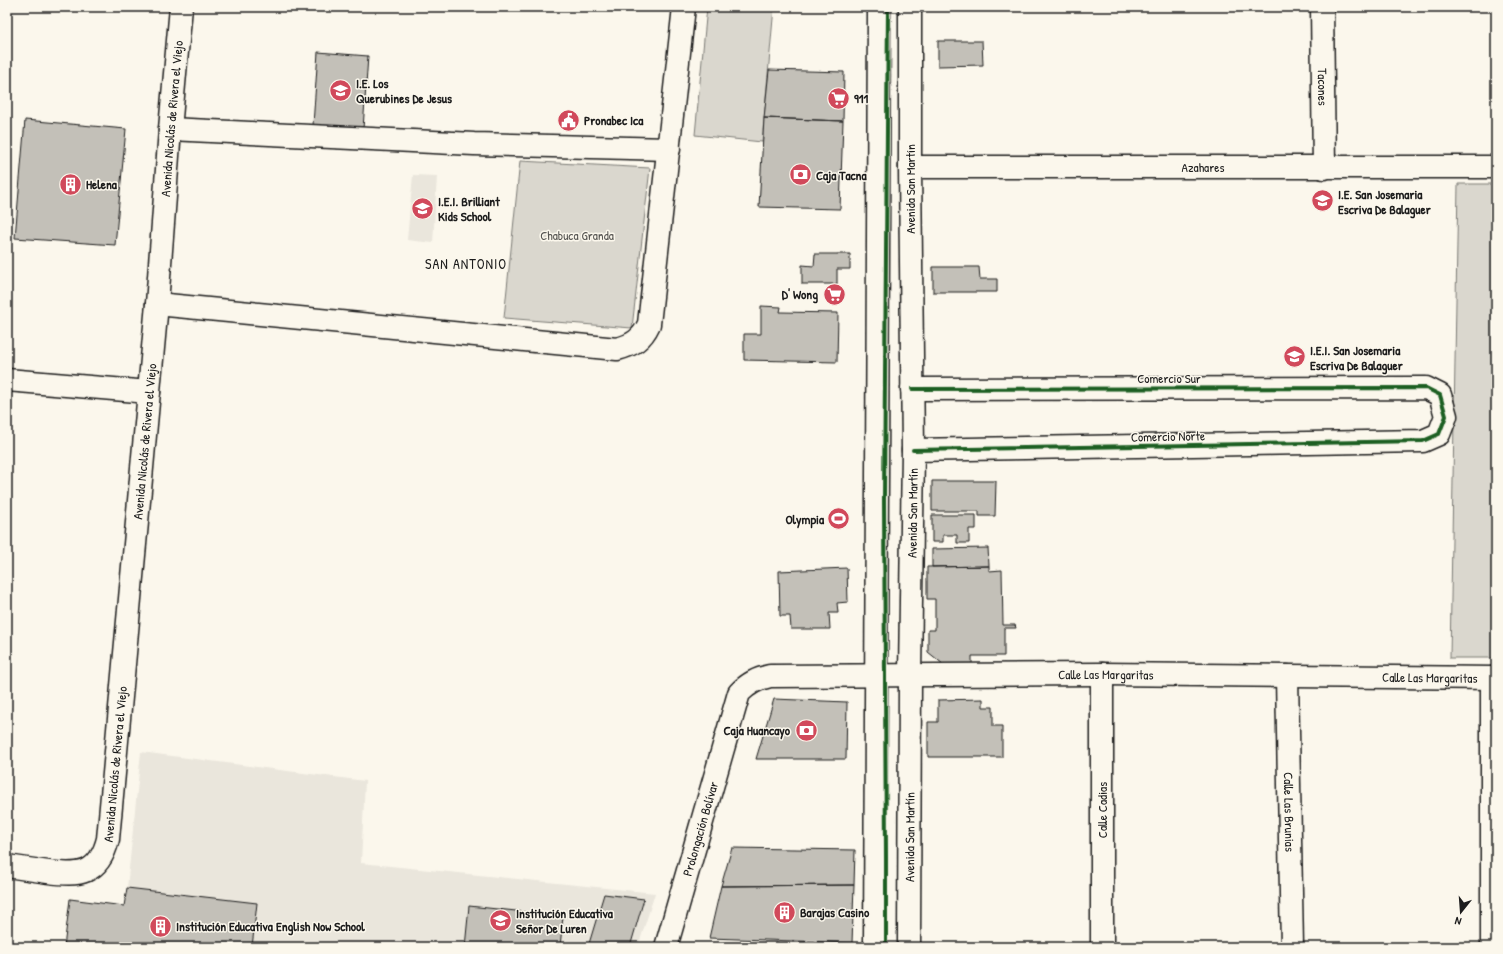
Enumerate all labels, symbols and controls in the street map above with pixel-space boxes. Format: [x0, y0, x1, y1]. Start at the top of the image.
street label: Avenida Nicolás de Rivera el Viejo [156, 40, 187, 197]
street label: Tacones [1314, 68, 1332, 106]
place label: I.E. Los Querubines De Jesus [356, 74, 452, 107]
school or university icon: I.E. Los Querubines De Jesus [327, 77, 353, 103]
supermarket icon: 911 [826, 85, 852, 111]
place label: 911 [854, 89, 868, 107]
public building icon: Pronabec Ica [556, 107, 582, 133]
place label: Pronabec Ica [584, 111, 644, 129]
street label: Avenida San Martín [901, 144, 919, 234]
street label: Azahares [1182, 158, 1224, 176]
bank icon: Caja Tacna [788, 162, 814, 188]
place label: Caja Tacna [816, 166, 867, 184]
building icon: Helena [57, 171, 83, 197]
place label: Helena [86, 175, 118, 193]
place label: I.E. San Josemaria Escriva De Balaguer [1338, 185, 1432, 219]
school or university icon: I.E. San Josemaria Escriva De Balaguer [1309, 188, 1335, 214]
place label: I.E.I. Brilliant Kids School [438, 192, 500, 225]
school or university icon: I.E.I. Brilliant Kids School [409, 195, 435, 221]
park label: Chabuca Granda [540, 226, 614, 244]
district label: SAN ANTONIO [425, 254, 507, 273]
supermarket icon: D' Wong [821, 281, 847, 307]
place label: D' Wong [782, 285, 818, 304]
place label: I.E.I. San Josemaria Escriva De Balaguer [1310, 341, 1404, 375]
school or university icon: I.E.I. San Josemaria Escriva De Balaguer [1282, 344, 1308, 370]
street label: Avenida Nicolás de Rivera el Viejo [128, 363, 161, 520]
street label: Comercio Sur [1137, 369, 1201, 387]
street label: Comercio Norte [1131, 426, 1205, 446]
street label: Avenida San Martín [903, 468, 922, 558]
sports icon: Olympia [826, 506, 852, 532]
place label: Olympia [785, 510, 825, 529]
street label: Calle Las Margaritas [1058, 665, 1154, 684]
street label: Calle Las Margaritas [1382, 668, 1478, 687]
street label: Avenida Nicolás de Rivera el Viejo [99, 685, 131, 843]
bank icon: Caja Huancayo [793, 717, 819, 743]
place label: Caja Huancayo [724, 721, 791, 740]
street label: Calle Las Brunias [1280, 772, 1299, 852]
street label: Prolongación Bolívar [678, 779, 722, 878]
street label: Calle Cadias [1093, 782, 1111, 838]
street label: Avenida San Martín [900, 792, 919, 882]
north arrow [1441, 892, 1481, 932]
building icon: Barajas Casino [771, 899, 797, 925]
place label: Barajas Casino [800, 903, 870, 921]
place label: Institución Educativa Señor De Luren [516, 904, 614, 937]
school or university icon: Institución Educativa Señor De Luren [487, 907, 513, 933]
building icon: Institución Educativa English Now School [147, 913, 173, 939]
text: N [1453, 914, 1463, 929]
place label: Institución Educativa English Now School [176, 917, 365, 936]

